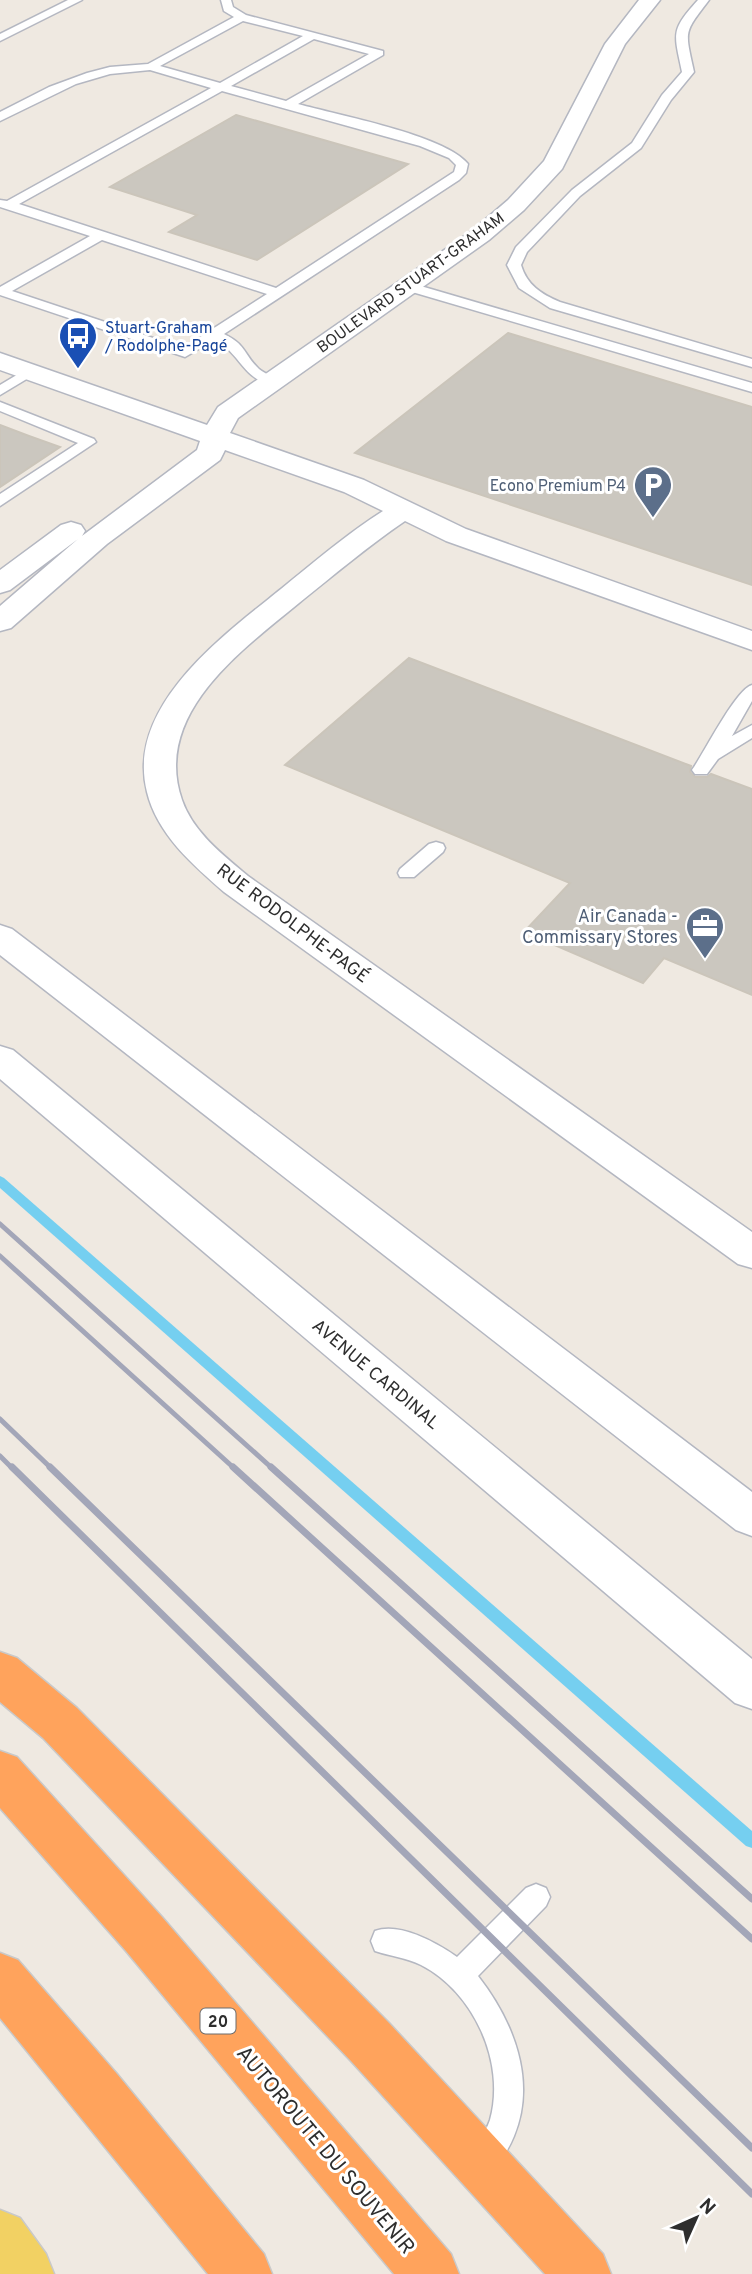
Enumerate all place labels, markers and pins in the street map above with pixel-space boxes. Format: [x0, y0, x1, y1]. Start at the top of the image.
bus stop icon: Stuart-Graham / Rodolphe-Pagé [57, 315, 99, 370]
place label: Stuart-Graham / Rodolphe-Pagé [104, 319, 227, 357]
parking icon: Econo Premium P4 [632, 464, 674, 519]
place label: Econo Premium P4 [490, 477, 626, 497]
office icon: Air Canada - Commissary Stores [684, 905, 726, 960]
place label: Air Canada - Commissary Stores [522, 906, 678, 950]

